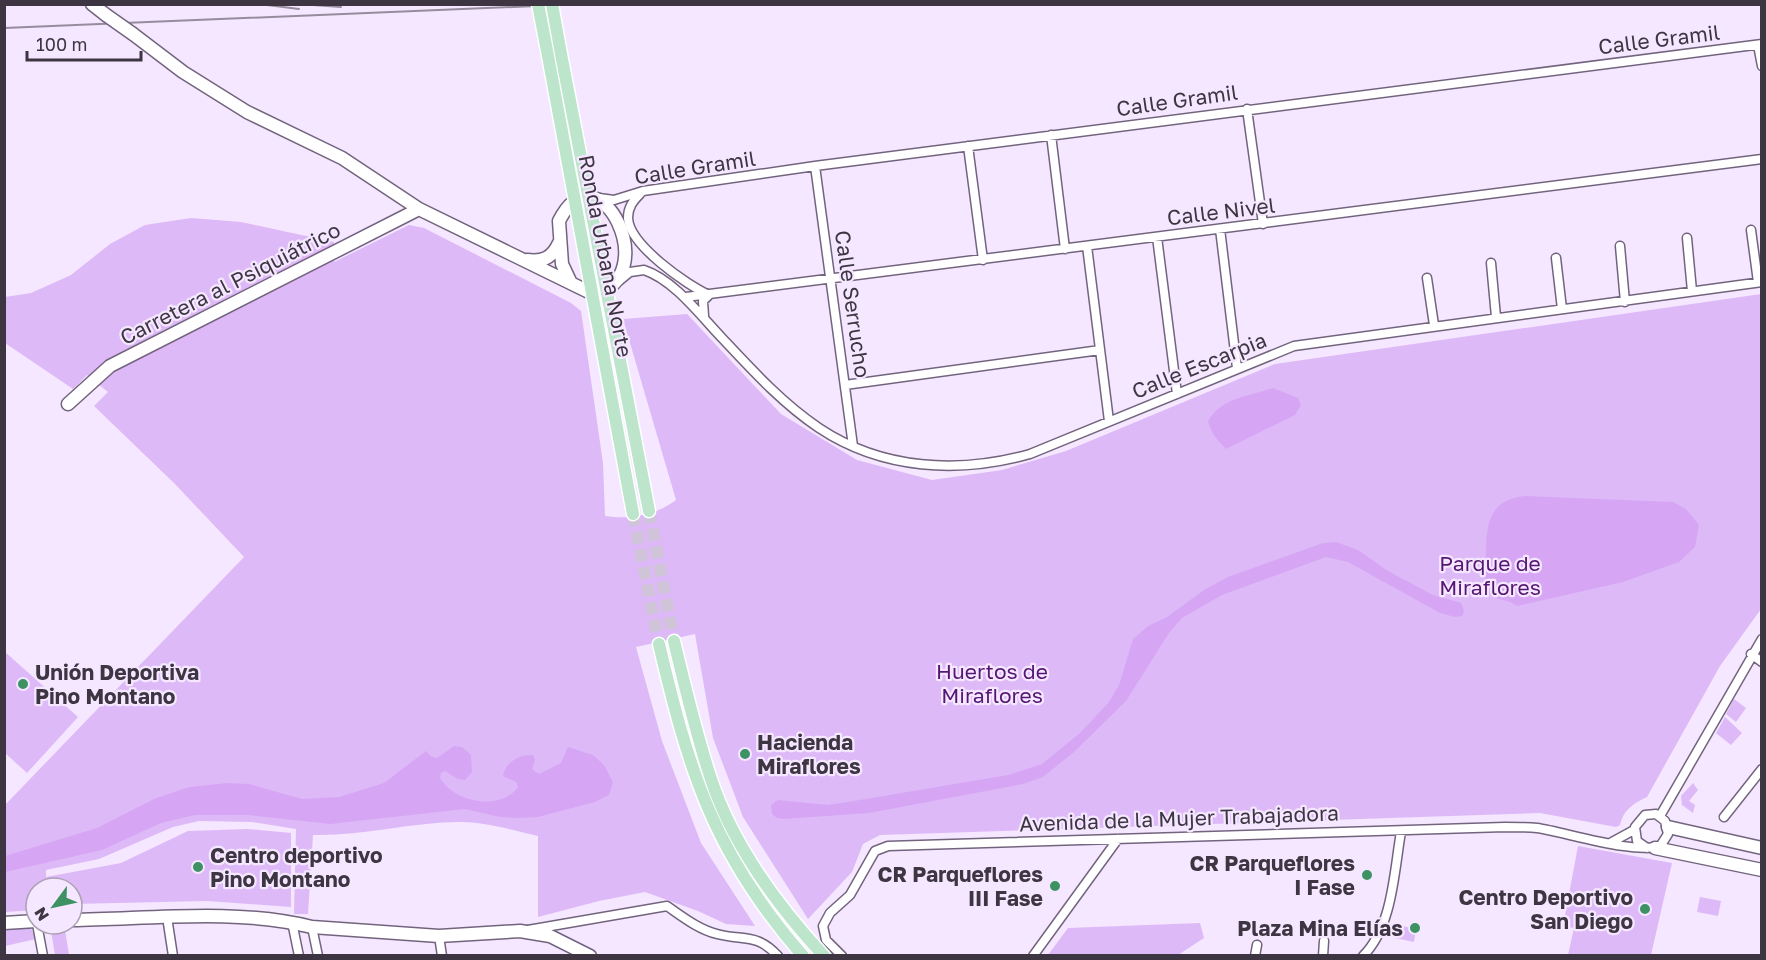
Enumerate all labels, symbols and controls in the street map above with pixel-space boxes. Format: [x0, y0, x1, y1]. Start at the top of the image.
street label: Calle Gramil [1597, 19, 1721, 59]
scale bar [27, 24, 141, 62]
text: 100 m [36, 33, 87, 55]
street label: Calle Gramil [1115, 79, 1239, 121]
street label: Calle Gramil [633, 145, 757, 189]
street label: Ronda Urbana Norte [574, 153, 638, 359]
street label: Calle Nivel [1166, 191, 1276, 231]
street label: Carretera al Psiquiátrico [116, 216, 344, 350]
street label: Calle Serrucho [830, 229, 876, 379]
street label: Calle Escarpia [1128, 326, 1270, 404]
park label: Parque de Miraflores [1439, 550, 1541, 600]
park label: Huertos de Miraflores [936, 658, 1048, 708]
place label: Unión Deportiva Pino Montano [35, 659, 199, 709]
marker: Unión Deportiva Pino Montano [16, 677, 30, 691]
place label: Hacienda Miraflores [757, 729, 861, 779]
marker: Hacienda Miraflores [738, 747, 752, 761]
street label: Avenida de la Mujer Trabajadora [1019, 799, 1339, 837]
place label: Centro deportivo Pino Montano [210, 842, 383, 892]
place label: CR Parqueflores I Fase [1190, 850, 1355, 900]
marker: Centro deportivo Pino Montano [191, 860, 205, 874]
place label: CR Parqueflores III Fase [878, 861, 1043, 911]
marker: CR Parqueflores I Fase [1360, 868, 1374, 882]
north arrow [24, 876, 84, 936]
marker: CR Parqueflores III Fase [1048, 879, 1062, 893]
place label: Centro Deportivo San Diego [1458, 884, 1633, 934]
marker: Centro Deportivo San Diego [1638, 902, 1652, 916]
text: N [30, 904, 53, 925]
place label: Plaza Mina Elías [1237, 915, 1403, 941]
marker: Plaza Mina Elías [1408, 921, 1422, 935]

